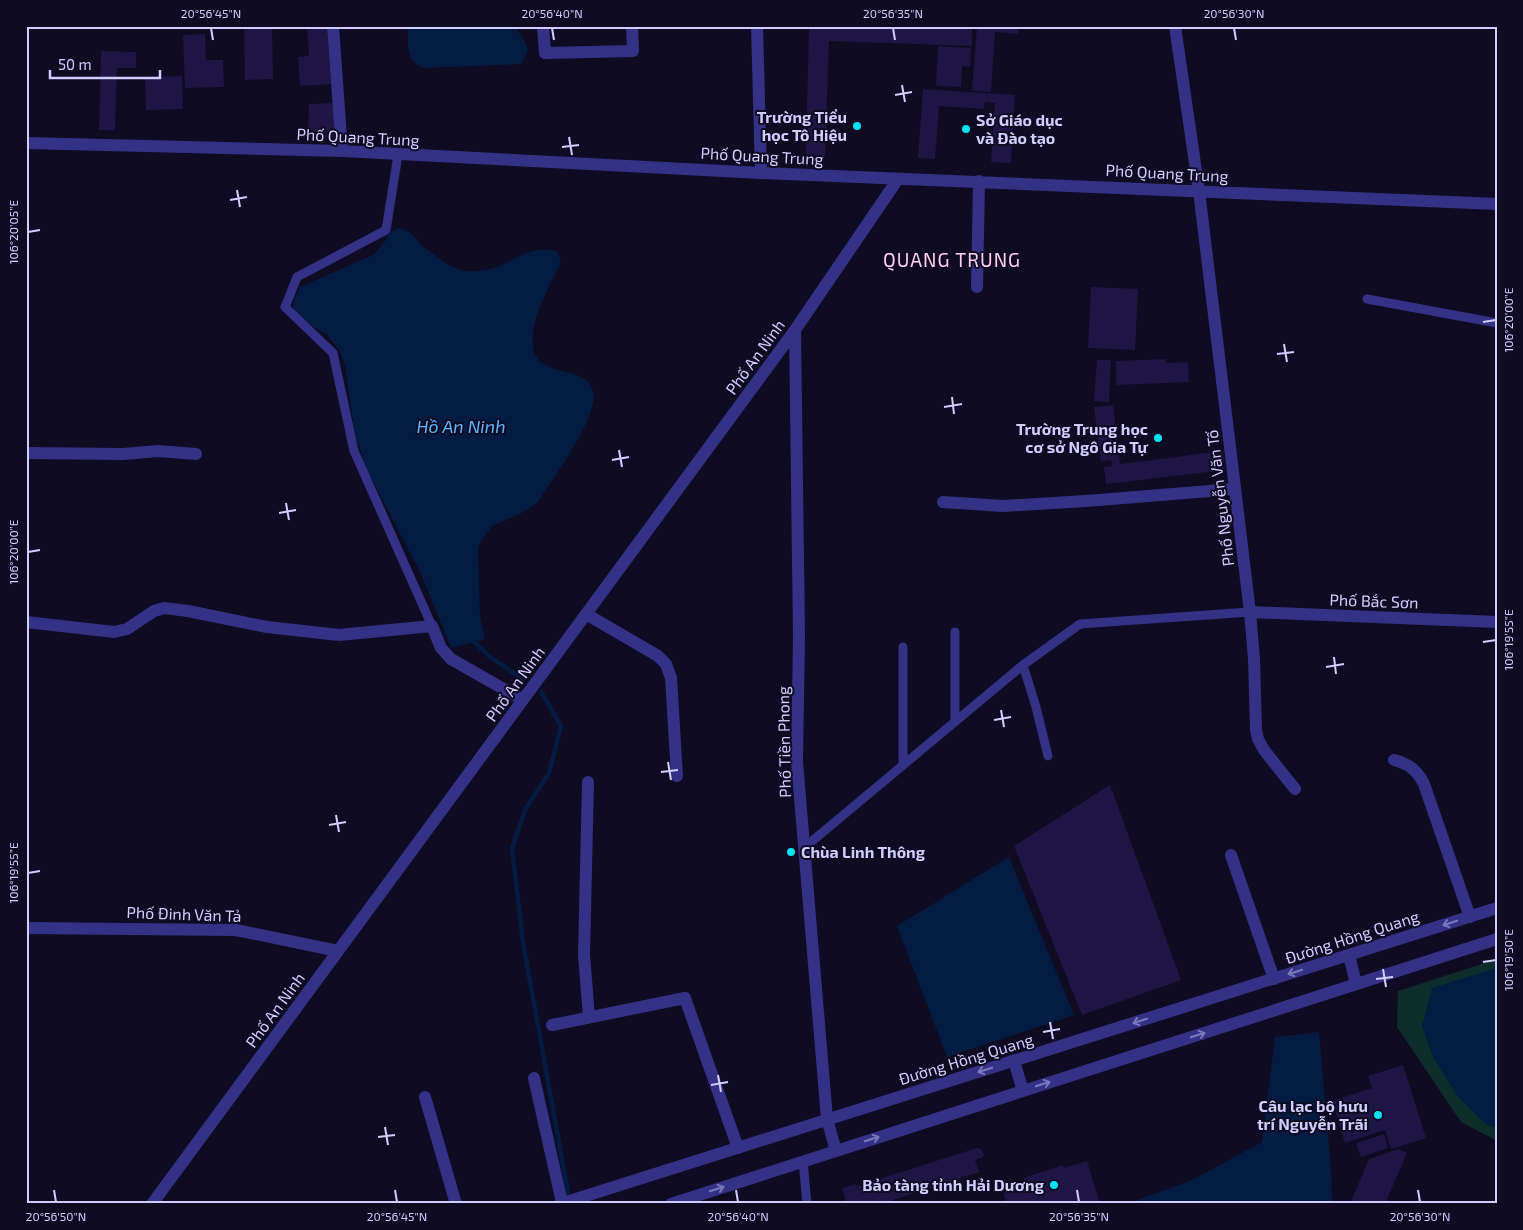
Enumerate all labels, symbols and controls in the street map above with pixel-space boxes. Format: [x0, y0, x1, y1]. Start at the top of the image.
text: 20°56'45"N [181, 6, 241, 20]
text: 20°56'40"N [521, 6, 583, 20]
text: 20°56'35"N [863, 6, 923, 20]
text: 20°56'30"N [1204, 6, 1264, 20]
scale bar [50, 48, 160, 80]
text: 50 m [58, 55, 92, 73]
place label: Trường Tiểu học Tô Hiệu [757, 107, 847, 144]
place label: Sở Giáo dục và Đào tạo [976, 110, 1063, 147]
marker: Trường Tiểu học Tô Hiệu [851, 120, 863, 132]
marker: Sở Giáo dục và Đào tạo [960, 123, 972, 135]
street label: Phố Quang Trung [296, 124, 420, 150]
street label: Phố Quang Trung [700, 143, 824, 169]
street label: Phố Quang Trung [1105, 160, 1229, 186]
text: 106°20'05"E [6, 200, 20, 264]
district label: QUANG TRUNG [883, 248, 1021, 271]
text: 106°20'00"E [1501, 287, 1515, 353]
street label: Phố An Ninh [721, 316, 788, 398]
water label: Hồ An Ninh [416, 415, 506, 437]
place label: Trường Trung học cơ sở Ngô Gia Tự [1016, 419, 1149, 456]
street label: Phố Nguyễn Văn Tố [1202, 429, 1237, 567]
marker: Trường Trung học cơ sở Ngô Gia Tự [1152, 432, 1164, 444]
text: 106°20'00"E [6, 519, 20, 585]
street label: Phố Bắc Sơn [1329, 589, 1419, 612]
text: 106°19'55"E [1501, 609, 1515, 671]
street label: Phố An Ninh [481, 643, 548, 725]
street label: Phố Tiền Phong [773, 686, 794, 798]
text: 106°19'55"E [6, 842, 20, 904]
place label: Chùa Linh Thông [801, 842, 926, 861]
marker: Chùa Linh Thông [785, 846, 797, 858]
street label: Phố Đinh Văn Tả [126, 902, 242, 925]
street label: Đường Hồng Quang [1282, 906, 1422, 968]
one-way arrow [1443, 919, 1459, 928]
text: 106°19'50"E [1501, 929, 1515, 991]
one-way arrow [1288, 968, 1304, 977]
street label: Phố An Ninh [241, 969, 308, 1051]
one-way arrow [1133, 1016, 1149, 1026]
street label: Đường Hồng Quang [896, 1029, 1036, 1089]
one-way arrow [1190, 1030, 1205, 1039]
one-way arrow [978, 1065, 994, 1075]
one-way arrow [1035, 1079, 1051, 1089]
place label: Câu lạc bộ hưu trí Nguyễn Trãi [1257, 1096, 1368, 1134]
marker: Câu lạc bộ hưu trí Nguyễn Trãi [1372, 1109, 1384, 1121]
one-way arrow [863, 1134, 879, 1144]
place label: Bảo tàng tỉnh Hải Dương [862, 1175, 1045, 1194]
marker: Bảo tàng tỉnh Hải Dương [1048, 1179, 1060, 1191]
one-way arrow [709, 1184, 724, 1193]
text: 20°56'50"N [26, 1209, 86, 1223]
text: 20°56'45"N [367, 1209, 427, 1223]
text: 20°56'40"N [707, 1209, 769, 1223]
text: 20°56'35"N [1049, 1209, 1109, 1223]
text: 20°56'30"N [1390, 1209, 1450, 1223]

